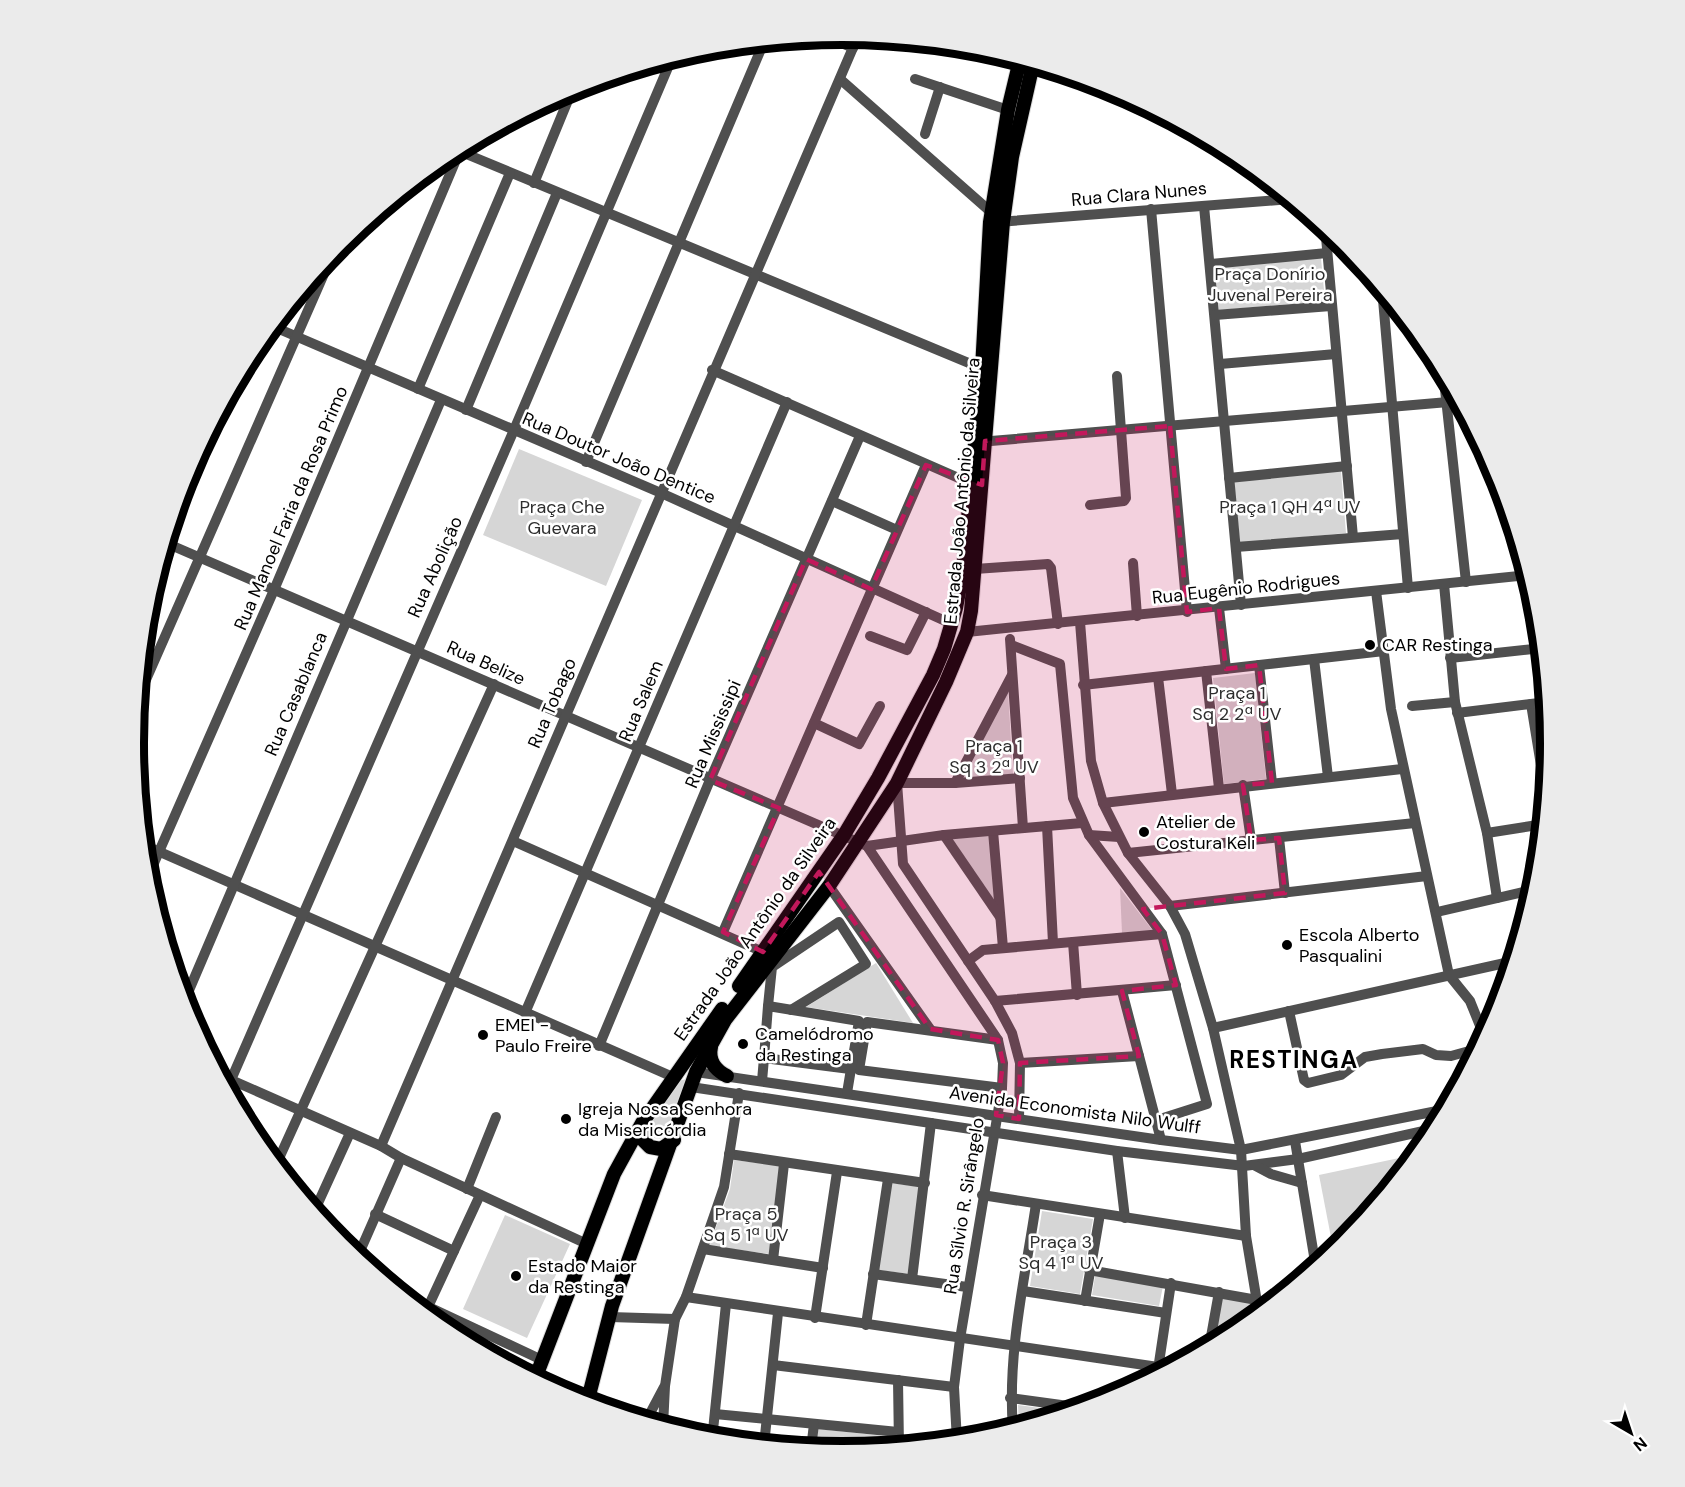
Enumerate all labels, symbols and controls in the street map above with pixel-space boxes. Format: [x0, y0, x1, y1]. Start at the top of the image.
street label: Rua Clara Nunes [1070, 176, 1208, 212]
park label: Praça Donírio Juvenal Pereira [1208, 262, 1332, 307]
street label: Estrada João Antônio da Silveira [938, 357, 986, 625]
street label: Rua Manoel Faria da Rosa Primo [229, 382, 353, 634]
street label: Rua Doutor João Dentice [519, 406, 719, 510]
park label: Praça Che Guevara [519, 495, 605, 540]
park label: Praça 1 QH 4ª UV [1219, 495, 1361, 519]
street label: Rua Abolição [402, 513, 468, 621]
street label: Rua Eugênio Rodrigues [1151, 566, 1341, 610]
street label: Rua Casablanca [259, 628, 333, 760]
place label: CAR Restinga [1382, 633, 1493, 657]
street label: Rua Belize [443, 635, 529, 691]
marker: CAR Restinga [1363, 638, 1377, 652]
street label: Rua Tobago [522, 654, 582, 752]
street label: Rua Salem [613, 657, 669, 745]
street label: Rua Mississipi [679, 676, 747, 792]
park label: Praça 1 Sq 2 2ª UV [1192, 681, 1282, 726]
park label: Praça 1 Sq 3 2ª UV [949, 734, 1039, 779]
place label: Atelier de Costura Keli [1156, 810, 1255, 855]
street label: Estrada João Antônio da Silveira [668, 812, 842, 1046]
marker: Atelier de Costura Keli [1137, 825, 1151, 839]
place label: Escola Alberto Pasqualini [1299, 923, 1419, 968]
marker: Escola Alberto Pasqualini [1280, 938, 1294, 952]
place label: EMEI - Paulo Freire [495, 1013, 592, 1058]
place label: Camelódromo da Restinga [755, 1022, 874, 1067]
marker: EMEI - Paulo Freire [476, 1028, 490, 1042]
marker: Camelódromo da Restinga [736, 1037, 750, 1051]
district label: RESTINGA [1229, 1044, 1359, 1075]
street label: Avenida Economista Nilo Wulff [948, 1080, 1202, 1140]
place label: Igreja Nossa Senhora da Misericórdia [578, 1097, 752, 1142]
marker: Igreja Nossa Senhora da Misericórdia [559, 1112, 573, 1126]
street label: Rua Sílvio R. Sirângelo [938, 1116, 990, 1296]
park label: Praça 5 Sq 5 1ª UV [703, 1202, 789, 1247]
park label: Praça 3 Sq 4 1ª UV [1018, 1230, 1104, 1275]
place label: Estado Maior da Restinga [528, 1254, 637, 1299]
marker: Estado Maior da Restinga [509, 1269, 523, 1283]
north arrow [1601, 1403, 1661, 1463]
text: N [1629, 1432, 1651, 1456]

